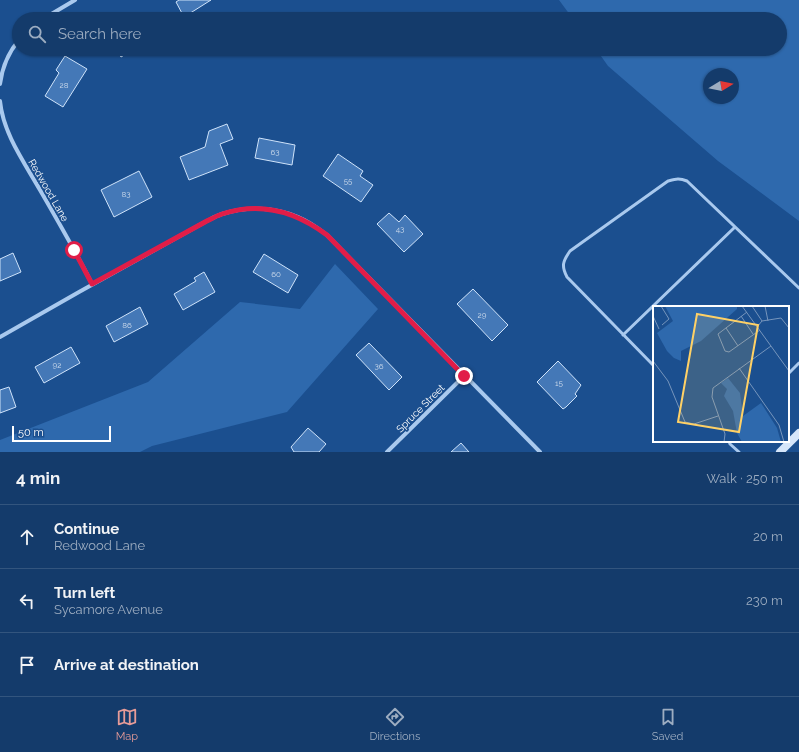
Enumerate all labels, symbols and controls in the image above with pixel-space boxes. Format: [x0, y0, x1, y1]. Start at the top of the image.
search box [12, 12, 787, 56]
icon: search [26, 23, 48, 45]
text: Search here [58, 25, 141, 43]
north arrow [703, 68, 739, 104]
house number: 28 [60, 80, 69, 90]
house number: 63 [270, 147, 280, 157]
street label: Redwood Lane [26, 157, 71, 223]
house number: 55 [344, 176, 353, 186]
house number: 83 [121, 189, 131, 199]
house number: 43 [396, 224, 404, 234]
route start [65, 241, 83, 259]
house number: 60 [271, 269, 281, 279]
inset map [653, 306, 789, 442]
house number: 29 [478, 310, 487, 320]
house number: 86 [122, 320, 132, 330]
house number: 92 [53, 360, 61, 370]
house number: 36 [374, 361, 384, 371]
route end [455, 367, 473, 385]
house number: 15 [555, 378, 564, 388]
street label: Spruce Street [394, 382, 447, 435]
scale bar [12, 424, 111, 443]
text: 50 m [18, 426, 44, 439]
text: 4 min [16, 468, 60, 488]
text: Walk · 250 m [706, 471, 783, 486]
text: Continue [54, 520, 119, 538]
icon: ahead [16, 526, 38, 548]
text: 20 m [753, 529, 783, 544]
text: Redwood Lane [54, 538, 145, 553]
text: Turn left [54, 584, 115, 602]
icon: left [16, 590, 38, 612]
text: 230 m [746, 593, 783, 608]
text: Sycamore Avenue [54, 602, 163, 617]
icon: arrive [16, 654, 38, 676]
text: Arrive at destination [54, 656, 199, 674]
tab: Map [116, 706, 138, 743]
tab: Directions [370, 706, 420, 743]
tab: Saved [652, 706, 683, 743]

